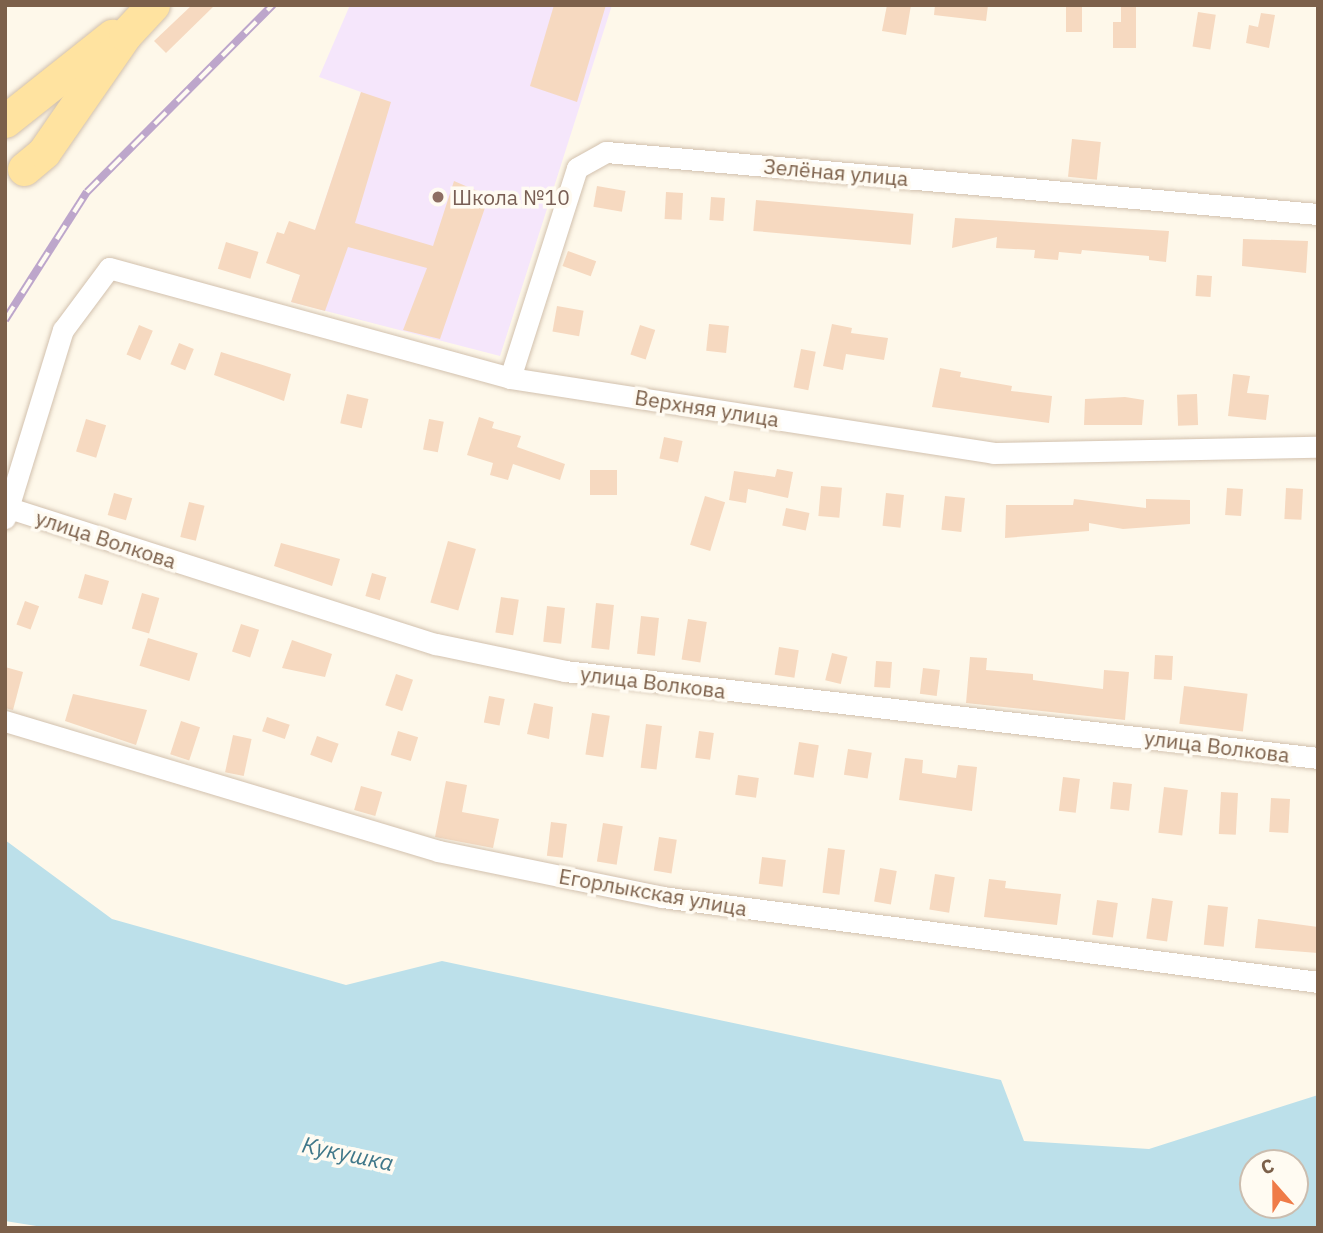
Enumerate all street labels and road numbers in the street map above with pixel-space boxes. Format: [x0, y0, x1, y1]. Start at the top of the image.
street label: Зелёная улица [763, 153, 909, 191]
street label: Верхняя улица [633, 384, 781, 432]
street label: улица Волкова [33, 504, 179, 574]
street label: улица Волкова [579, 661, 727, 703]
street label: улица Волкова [1143, 725, 1291, 767]
street label: Егорлыкская улица [557, 863, 749, 921]

